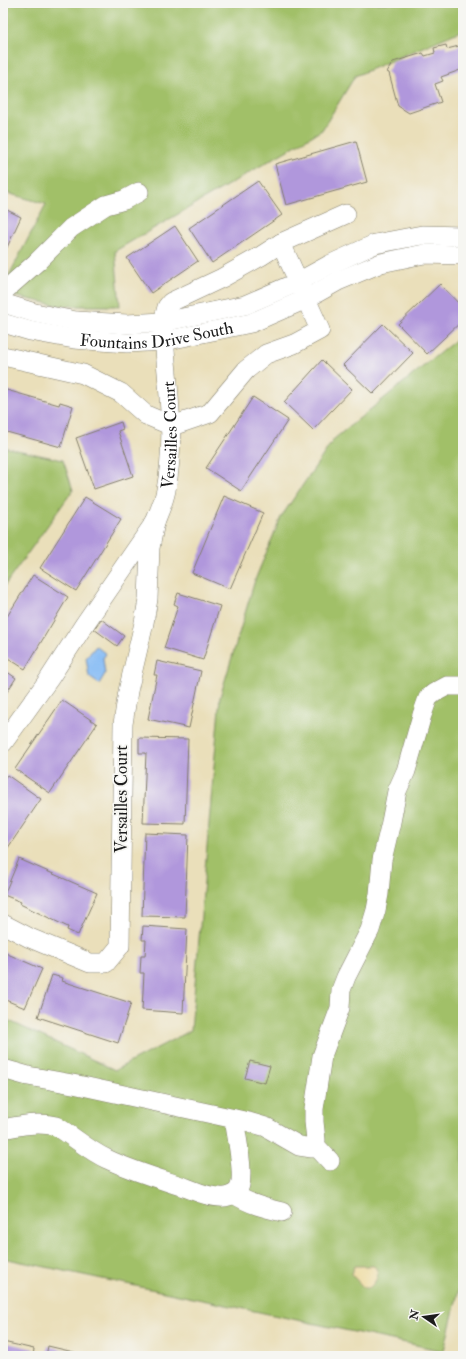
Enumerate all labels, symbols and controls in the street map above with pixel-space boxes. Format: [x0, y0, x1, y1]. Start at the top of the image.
street label: Fountains Drive South [79, 317, 235, 354]
street label: Versailles Court [156, 380, 182, 491]
street label: Versailles Court [111, 745, 132, 853]
north arrow [404, 1297, 444, 1337]
text: N [407, 1307, 422, 1322]

